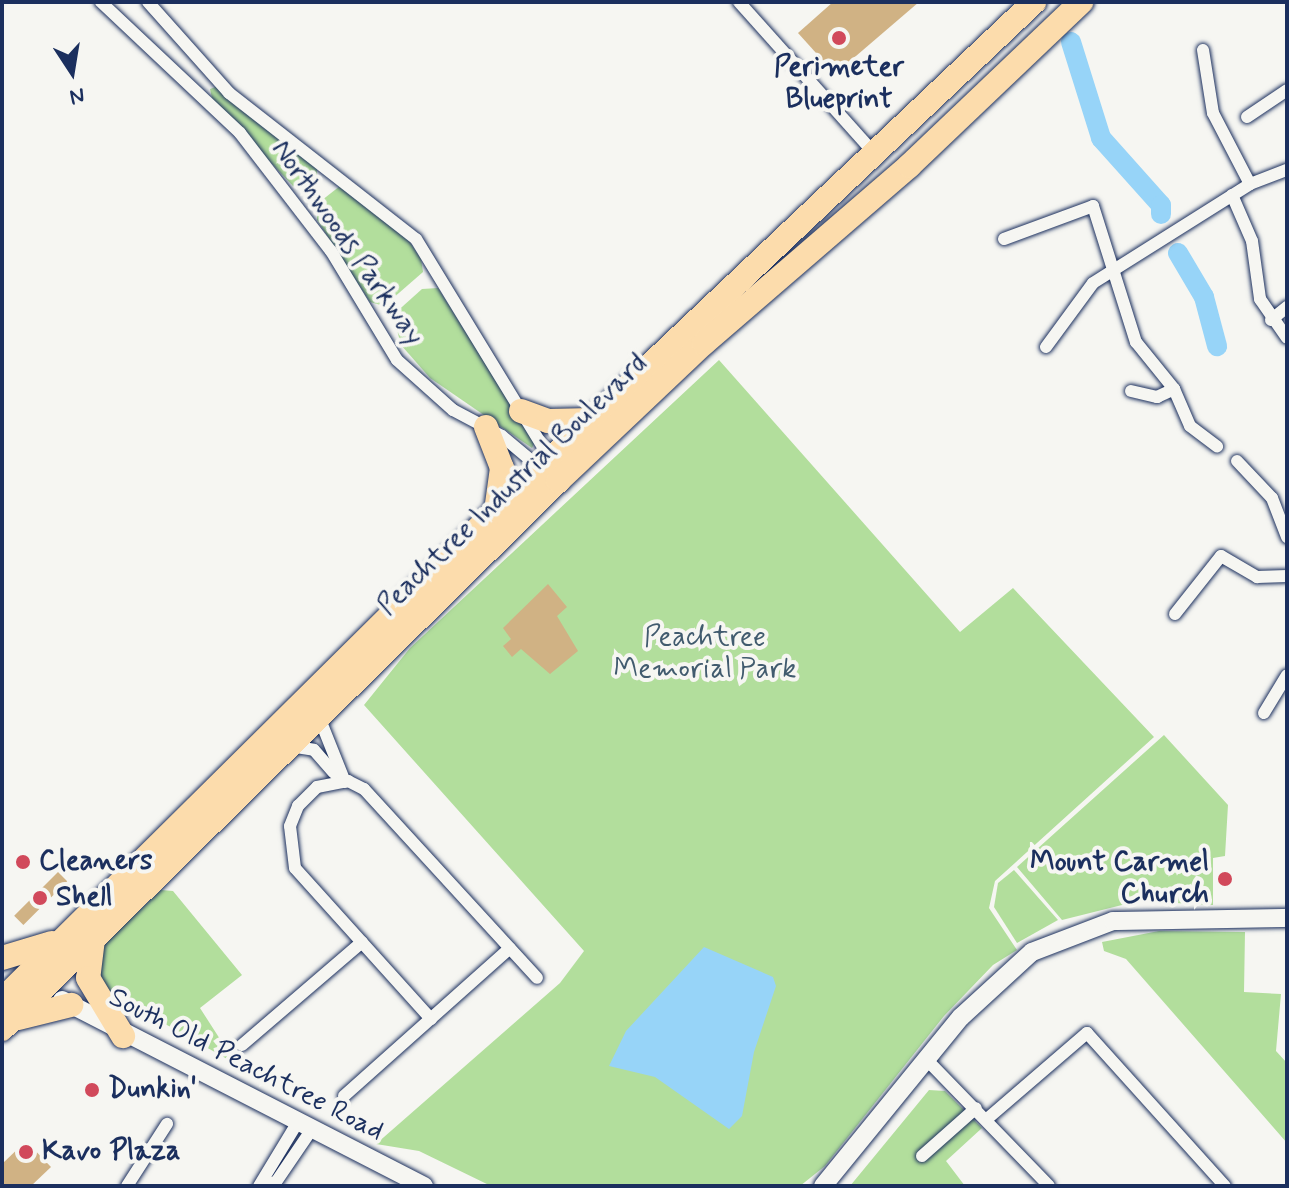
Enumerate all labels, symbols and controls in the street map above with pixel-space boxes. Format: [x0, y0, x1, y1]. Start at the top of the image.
marker: Perimeter Blueprint [830, 29, 848, 47]
north arrow [32, 32, 112, 112]
place label: Perimeter Blueprint [774, 51, 904, 117]
text: N [67, 80, 87, 111]
street label: Northwoods Parkway [264, 134, 430, 352]
street label: Peachtree Industrial Boulevard [373, 349, 653, 621]
park label: Peachtree Memorial Park [614, 621, 796, 687]
place label: Cleaners [39, 845, 153, 879]
place label: Mount Carmel Church [1030, 846, 1209, 912]
marker: Cleaners [14, 853, 32, 871]
marker: Mount Carmel Church [1216, 870, 1234, 888]
place label: Shell [56, 881, 112, 915]
marker: Shell [31, 889, 49, 907]
street label: South Old Peachtree Road [104, 982, 388, 1148]
place label: Dunkin' [108, 1073, 197, 1107]
marker: Dunkin' [83, 1081, 101, 1099]
place label: Kavo Plaza [42, 1135, 175, 1169]
marker: Kavo Plaza [17, 1143, 35, 1161]

